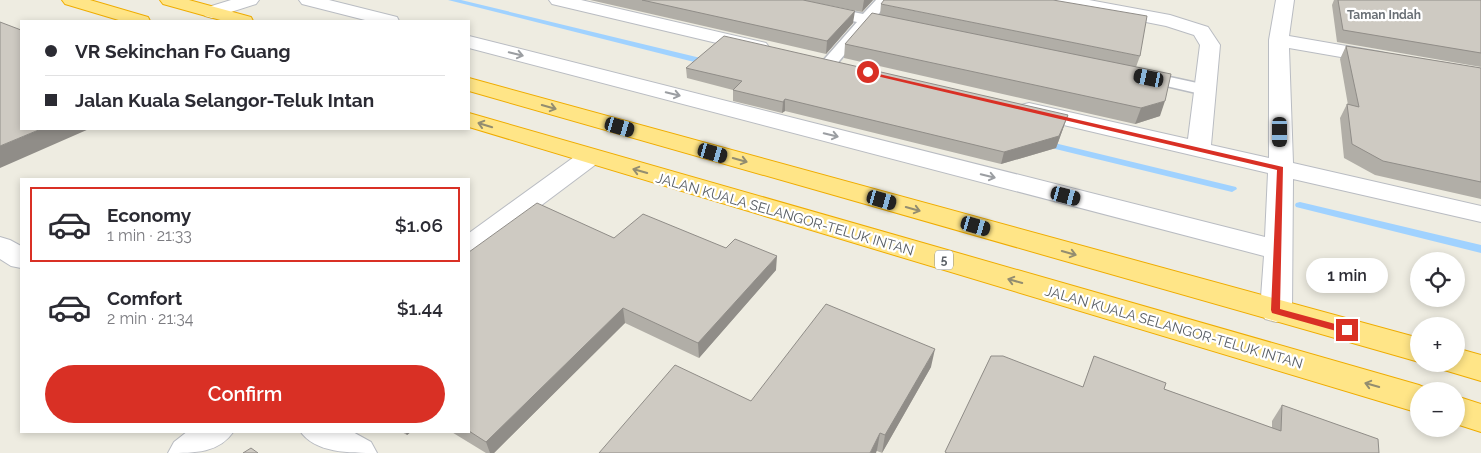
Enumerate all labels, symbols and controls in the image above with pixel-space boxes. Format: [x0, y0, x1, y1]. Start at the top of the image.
district label: Taman Indah [1347, 8, 1421, 22]
text: VR Sekinchan Fo Guang [75, 40, 290, 62]
one-way arrow [507, 50, 523, 59]
route start [857, 61, 879, 83]
car [1132, 68, 1165, 88]
text: Jalan Kuala Selangor-Teluk Intan [75, 89, 374, 111]
one-way arrow [665, 90, 681, 100]
one-way arrow [541, 103, 557, 112]
car [603, 116, 636, 138]
car [1272, 117, 1287, 147]
one-way arrow [477, 119, 493, 129]
one-way arrow [822, 131, 838, 140]
car [696, 142, 729, 164]
one-way arrow [731, 156, 747, 166]
one-way arrow [633, 166, 649, 176]
street label: JALAN KUALA SELANGOR-TELUK INTAN [654, 169, 916, 259]
one-way arrow [979, 171, 995, 181]
car [1049, 185, 1082, 207]
car [865, 189, 898, 211]
icon: car [47, 202, 92, 247]
text: Economy [107, 204, 191, 226]
one-way arrow [904, 204, 920, 214]
text: $1.06 [395, 214, 443, 236]
car [959, 215, 992, 237]
text: 1 min · 21:33 [107, 226, 192, 245]
one-way arrow [1061, 248, 1077, 258]
road number: 5 [935, 250, 953, 270]
map controls [1410, 252, 1465, 437]
button: locate [1410, 252, 1465, 307]
callout: 1 min [1306, 258, 1388, 292]
text: 1 min [1327, 266, 1367, 285]
one-way arrow [1007, 275, 1023, 285]
street label: JALAN KUALA SELANGOR-TELUK INTAN [1043, 282, 1305, 372]
icon: car [47, 285, 92, 330]
text: Comfort [107, 287, 182, 309]
text: $1.44 [397, 297, 443, 319]
text: 2 min · 21:34 [107, 309, 194, 328]
button: + [1410, 317, 1465, 372]
route end [1336, 319, 1358, 341]
button: Confirm [45, 365, 445, 423]
one-way arrow [1364, 380, 1380, 390]
button: − [1410, 382, 1465, 437]

